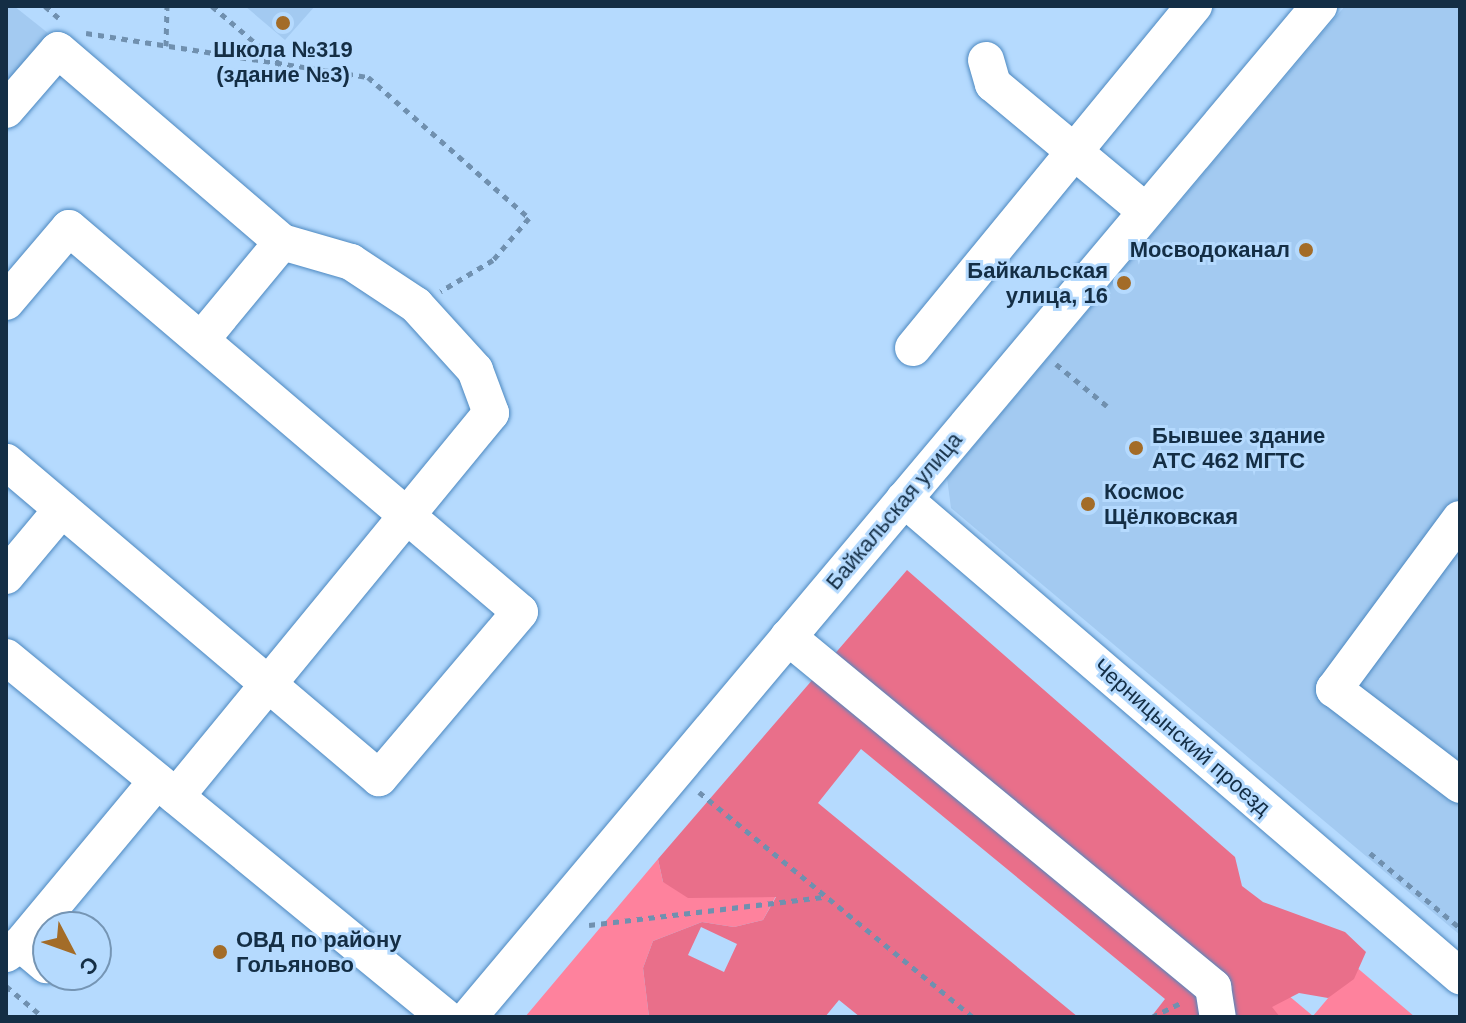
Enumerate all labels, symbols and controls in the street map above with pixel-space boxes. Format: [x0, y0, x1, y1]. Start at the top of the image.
marker: Школа №319 (здание №3) [274, 14, 292, 32]
place label: Школа №319 (здание №3) [213, 36, 353, 88]
place label: Мосводоканал [1130, 237, 1290, 263]
marker: Мосводоканал [1297, 241, 1315, 259]
place label: Байкальская улица, 16 [967, 257, 1108, 308]
marker: Байкальская улица, 16 [1115, 274, 1133, 292]
place label: Бывшее здание АТС 462 МГТС [1152, 422, 1325, 474]
street label: Байкальская улица [820, 427, 968, 595]
marker: Бывшее здание АТС 462 МГТС [1127, 439, 1145, 457]
place label: Космос Щёлковская [1104, 478, 1238, 530]
marker: Космос Щёлковская [1079, 495, 1097, 513]
street label: Черницынский проезд [1088, 653, 1276, 821]
north arrow [32, 911, 112, 991]
place label: ОВД по району Гольяново [236, 926, 401, 978]
marker: ОВД по району Гольяново [211, 943, 229, 961]
text: С [74, 952, 104, 980]

